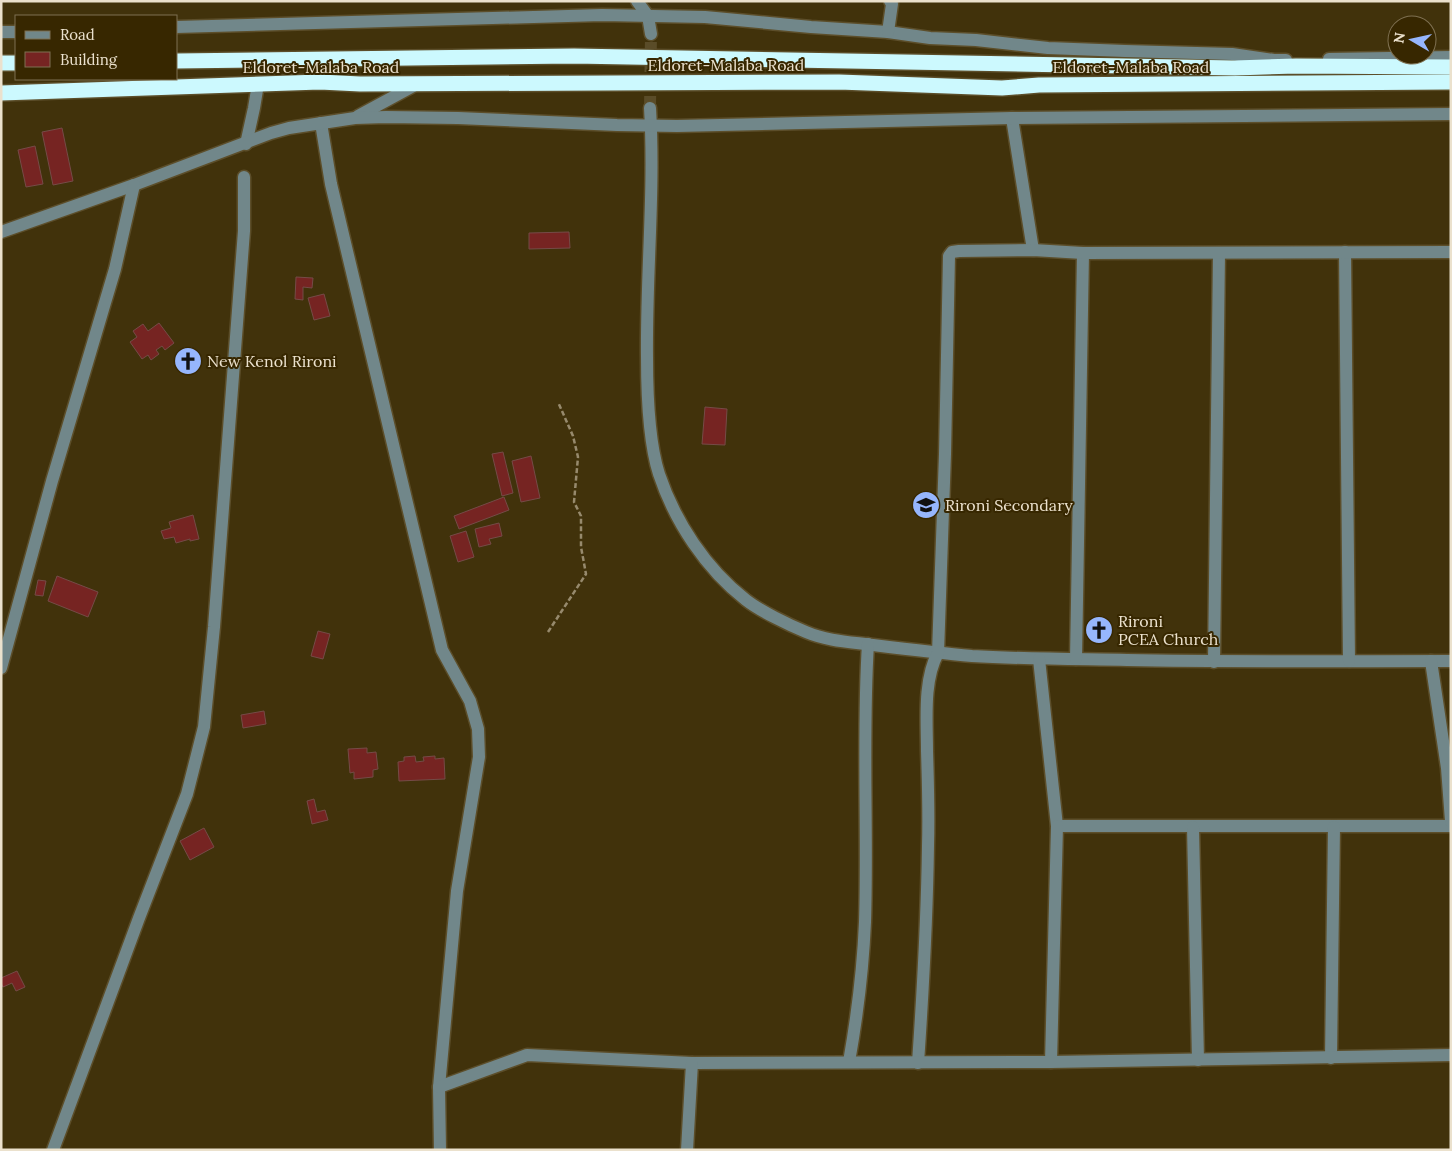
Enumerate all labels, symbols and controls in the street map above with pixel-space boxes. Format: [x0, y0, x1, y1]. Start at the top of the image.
legend [15, 15, 178, 80]
north arrow [1387, 15, 1437, 65]
text: Road [60, 25, 95, 44]
text: N [1389, 31, 1409, 45]
text: Building [60, 50, 118, 69]
street label: Eldoret-Malaba Road [648, 55, 805, 75]
street label: Eldoret-Malaba Road [243, 57, 400, 77]
street label: Eldoret-Malaba Road [1053, 57, 1210, 77]
church icon: New Kenol Rironi [173, 346, 203, 376]
place label: New Kenol Rironi [207, 351, 337, 371]
school or university icon: Rironi Secondary [911, 490, 941, 520]
place label: Rironi Secondary [945, 495, 1073, 515]
place label: Rironi PCEA Church [1118, 611, 1219, 649]
church icon: Rironi PCEA Church [1084, 615, 1114, 645]

